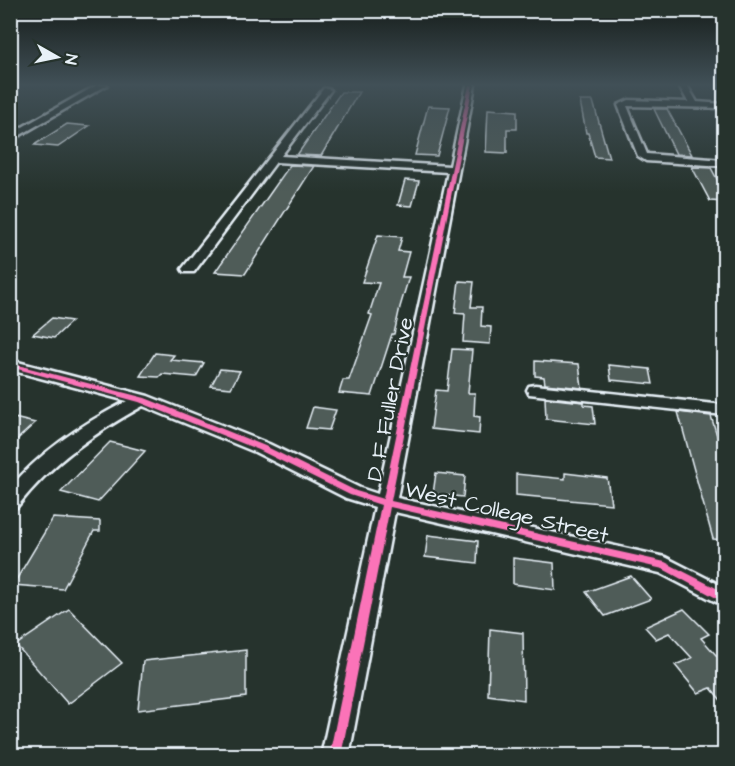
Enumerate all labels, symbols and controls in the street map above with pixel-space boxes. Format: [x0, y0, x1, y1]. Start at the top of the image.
north arrow [27, 27, 87, 87]
text: N [59, 53, 82, 66]
street label: D F Fuller Drive [359, 315, 422, 484]
street label: West College Street [402, 474, 612, 552]

